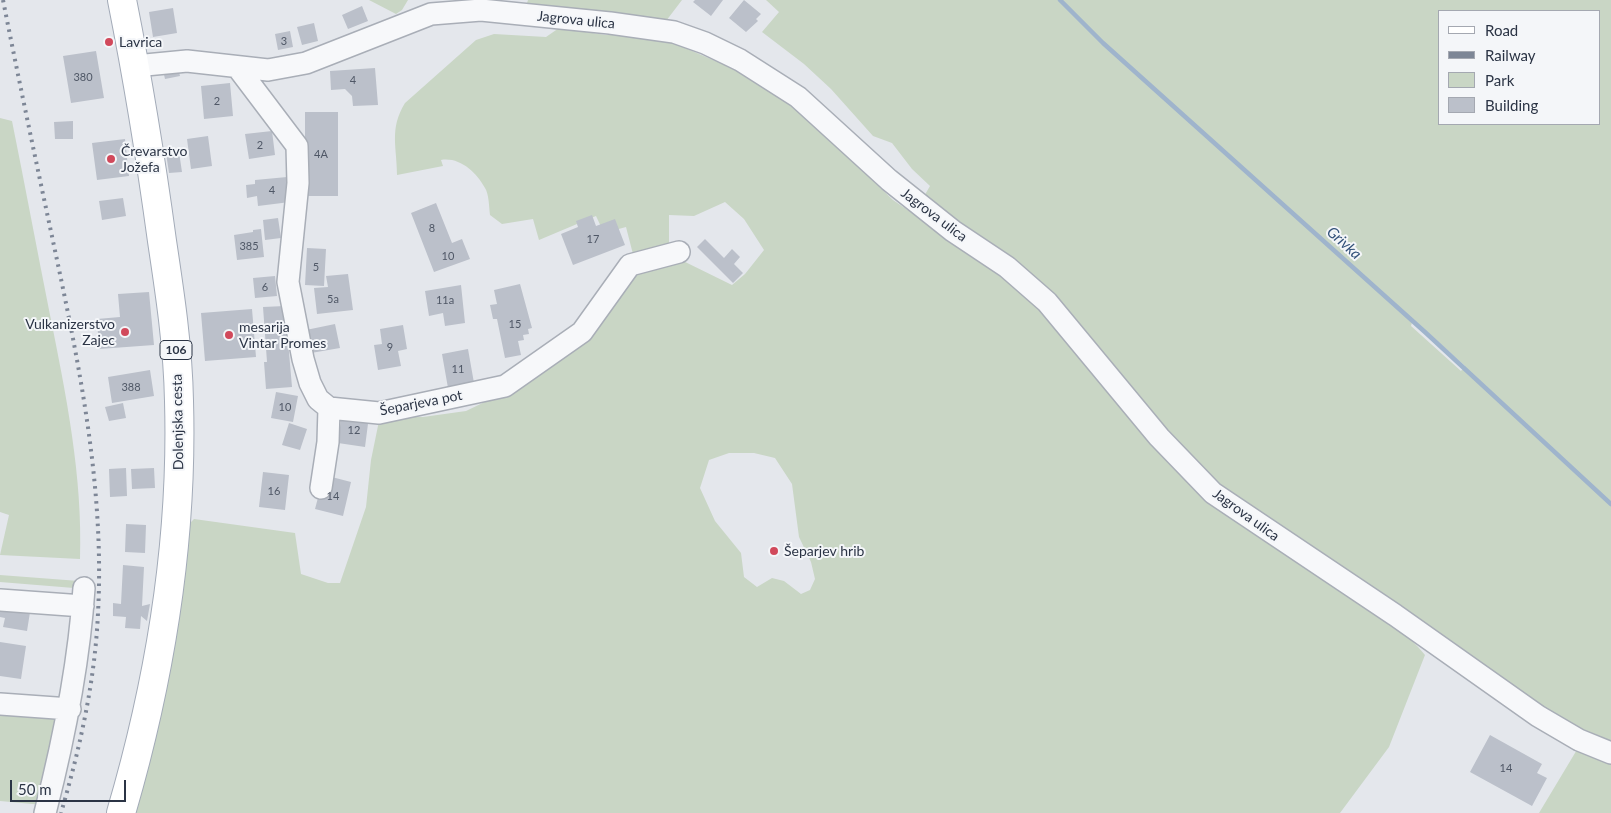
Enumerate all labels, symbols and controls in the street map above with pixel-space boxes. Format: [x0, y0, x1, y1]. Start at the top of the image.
street label: Jagrova ulica [536, 8, 616, 32]
legend [1438, 10, 1601, 125]
text: Road [1485, 21, 1518, 39]
place label: Lavrica [119, 34, 162, 50]
house number: 3 [281, 34, 287, 48]
marker: Lavrica [103, 36, 115, 48]
text: Railway [1485, 46, 1536, 64]
house number: 380 [73, 70, 93, 84]
text: Park [1485, 71, 1514, 89]
house number: 4 [350, 73, 356, 87]
house number: 2 [214, 94, 220, 108]
text: Building [1485, 96, 1538, 114]
house number: 2 [257, 138, 263, 152]
place label: Črevarstvo Jožefa [121, 143, 187, 176]
house number: 4A [314, 147, 328, 161]
marker: Črevarstvo Jožefa [105, 153, 117, 165]
house number: 4 [269, 183, 275, 197]
street label: Jagrova ulica [898, 185, 970, 245]
house number: 8 [429, 221, 435, 235]
water label: Grivka [1323, 223, 1365, 263]
house number: 17 [587, 232, 599, 246]
house number: 385 [239, 239, 259, 253]
house number: 10 [442, 249, 454, 263]
house number: 5 [313, 260, 319, 274]
house number: 6 [262, 280, 268, 294]
house number: 5a [327, 292, 339, 306]
house number: 11a [436, 293, 454, 307]
place label: Vulkanizerstvo Zajec [25, 316, 115, 348]
house number: 15 [509, 317, 521, 331]
place label: mesarija Vintar Promes [239, 319, 326, 352]
marker: Vulkanizerstvo Zajec [119, 326, 131, 338]
marker: mesarija Vintar Promes [223, 329, 235, 341]
road number: 106 [160, 340, 192, 360]
house number: 9 [387, 340, 393, 354]
house number: 11 [452, 362, 464, 376]
street label: Dolenjska cesta [169, 374, 187, 470]
house number: 388 [121, 380, 141, 394]
street label: Šeparjeva pot [378, 387, 464, 419]
house number: 10 [279, 400, 291, 414]
house number: 12 [348, 423, 360, 437]
house number: 16 [268, 484, 280, 498]
street label: Jagrova ulica [1209, 485, 1283, 545]
house number: 14 [327, 489, 339, 503]
place label: Šeparjev hrib [784, 543, 864, 559]
marker: Šeparjev hrib [768, 545, 780, 557]
house number: 14 [1500, 761, 1512, 775]
scale bar [12, 770, 129, 802]
text: 50 m [18, 780, 52, 798]

